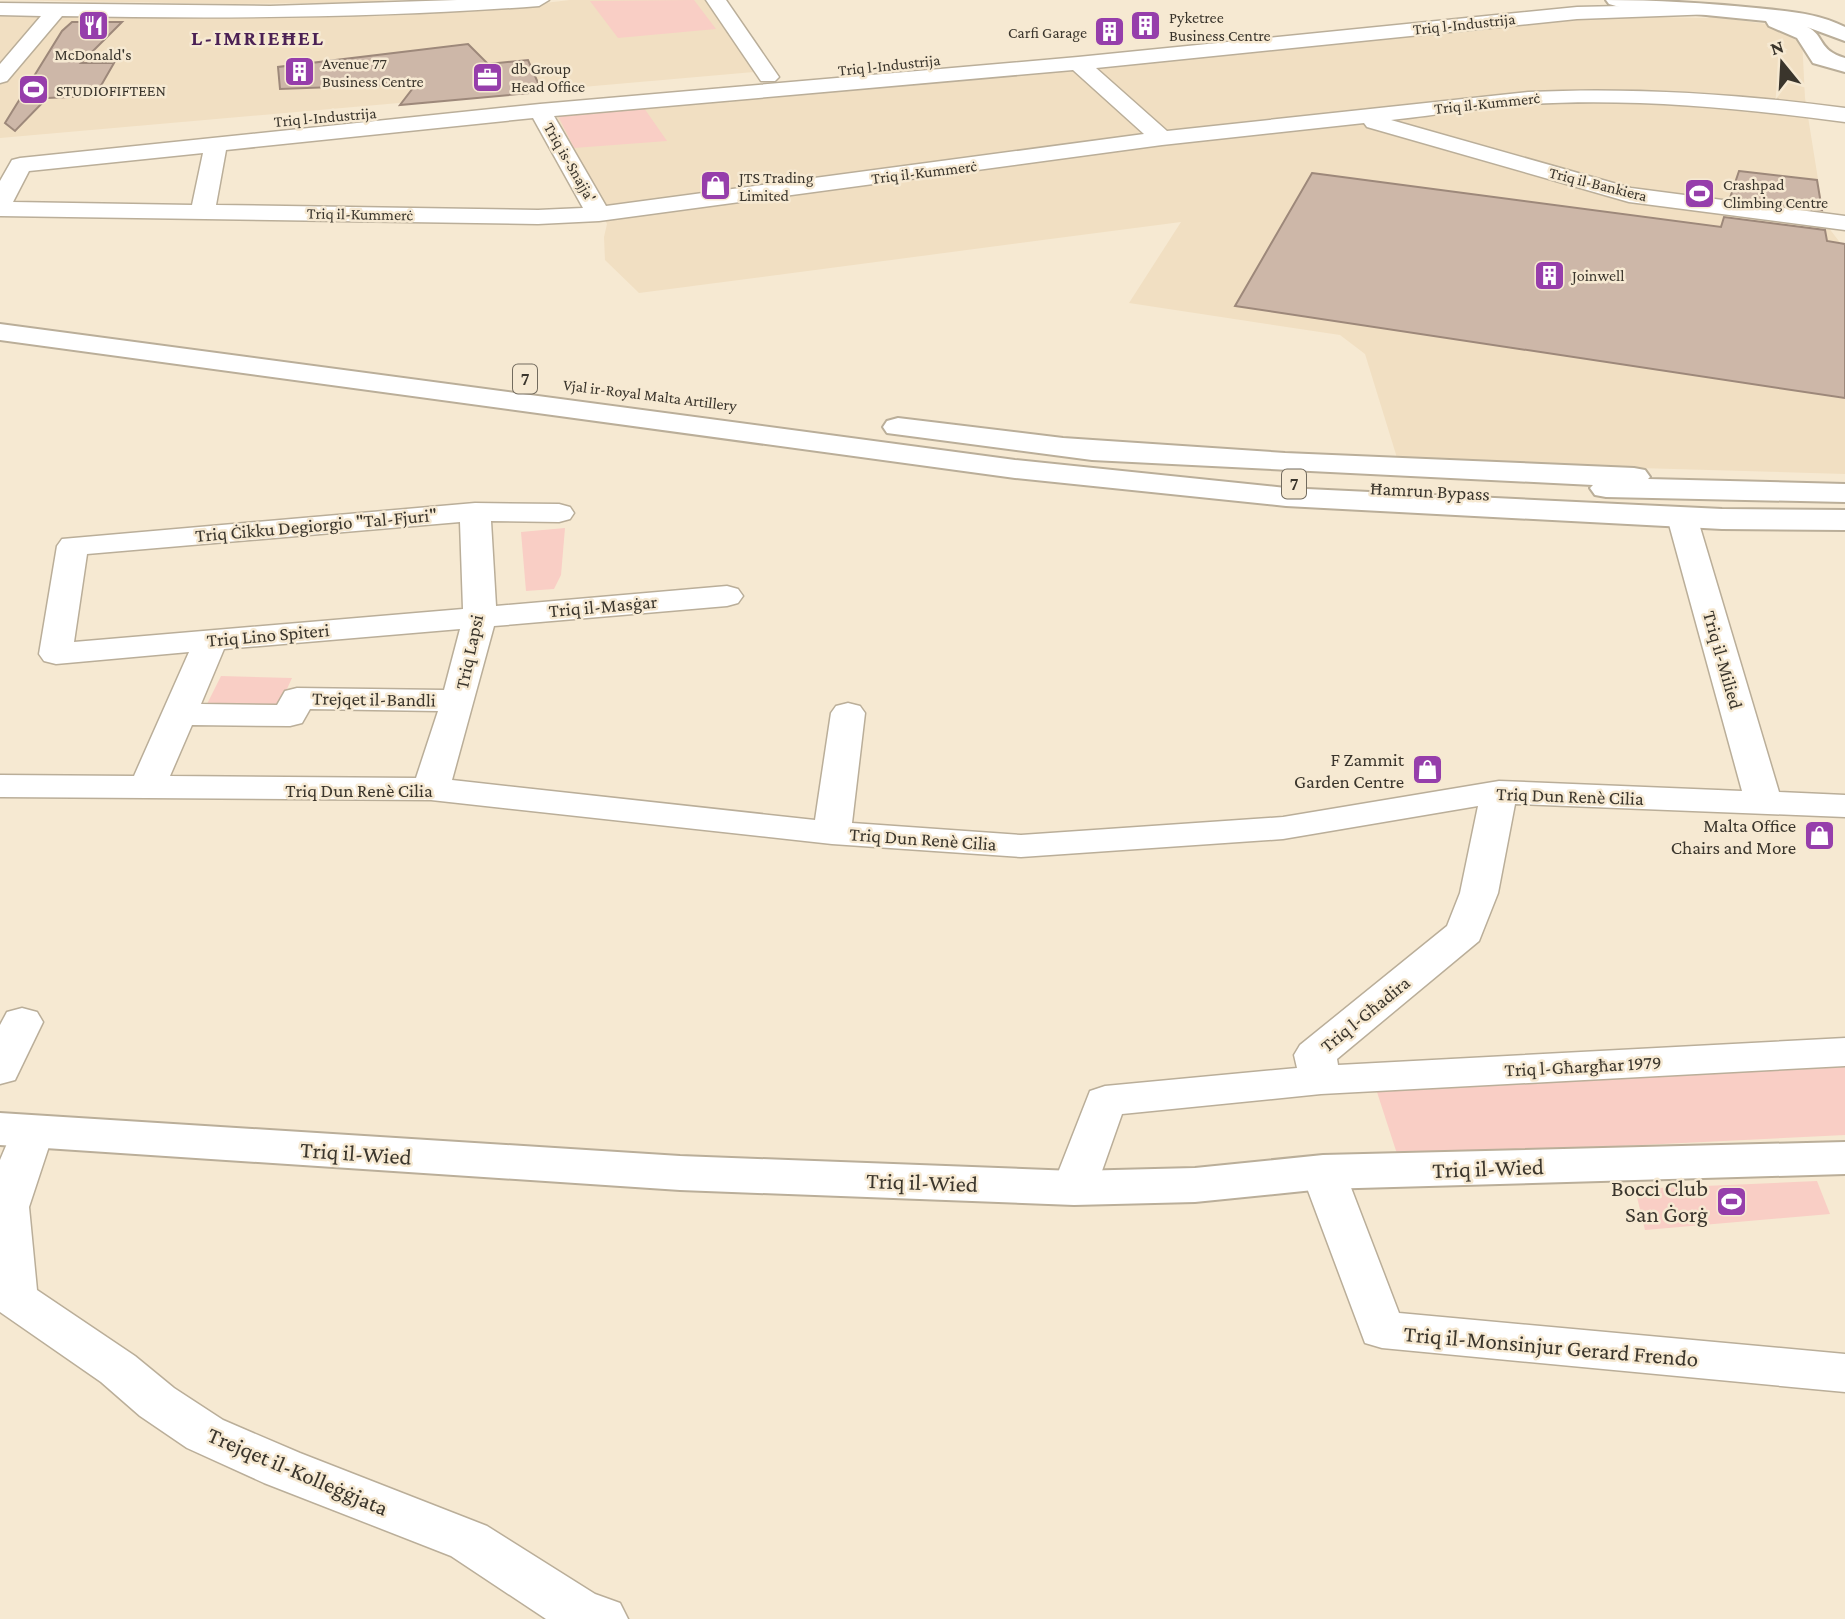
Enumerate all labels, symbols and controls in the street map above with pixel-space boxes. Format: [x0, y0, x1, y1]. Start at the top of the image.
restaurant icon: McDonald's [76, 8, 110, 42]
building icon: Pyketree Business Centre [1129, 9, 1163, 43]
place label: Pyketree Business Centre [1169, 9, 1271, 44]
street label: Triq l-Industrija [1412, 10, 1517, 39]
building icon: Carfi Garage [1093, 15, 1127, 49]
place label: Carfi Garage [1008, 24, 1087, 42]
district label: L-IMRIEĦEL [191, 26, 325, 50]
north arrow [1747, 28, 1817, 98]
text: N [1767, 35, 1786, 59]
place label: McDonald's [54, 46, 132, 63]
street label: Triq l-Industrija [837, 51, 942, 80]
building icon: Avenue 77 Business Centre [282, 55, 316, 89]
place label: Avenue 77 Business Centre [322, 55, 424, 90]
office icon: db Group Head Office [471, 60, 505, 94]
place label: db Group Head Office [511, 60, 585, 95]
sports icon: STUDIOFIFTEEN [16, 73, 50, 107]
place label: STUDIOFIFTEEN [56, 82, 166, 99]
street label: Triq il-Kummerċ [1433, 89, 1541, 118]
street label: Triq l-Industrija [273, 104, 378, 131]
street label: Triq is-Snajja' [540, 119, 599, 205]
street label: Triq il-Kummerċ [870, 157, 978, 188]
street label: Triq il-Bankiera [1547, 164, 1649, 206]
shop icon: JTS Trading Limited [699, 169, 733, 203]
place label: JTS Trading Limited [737, 169, 814, 204]
sports icon: Crashpad Climbing Centre [1683, 176, 1717, 210]
place label: Crashpad Climbing Centre [1723, 176, 1828, 212]
street label: Triq il-Kummerċ [307, 205, 414, 224]
building icon: Joinwell [1532, 258, 1566, 292]
place label: Joinwell [1570, 267, 1624, 285]
road number: 7 [513, 365, 537, 394]
street label: Vjal ir-Royal Malta Artillery [562, 376, 738, 415]
road number: 7 [1282, 470, 1306, 498]
street label: Ħamrun Bypass [1370, 477, 1490, 505]
street label: Triq Ċikku Degiorgio "Tal-Fjuri" [194, 504, 438, 547]
street label: Triq il-Masġar [548, 591, 658, 621]
street label: Triq il-Milied [1699, 608, 1747, 712]
street label: Triq Lapsi [451, 613, 487, 691]
street label: Triq Lino Spiteri [206, 619, 330, 651]
street label: Trejqet il-Bandli [312, 687, 436, 712]
place label: F Zammit Garden Centre [1294, 749, 1405, 792]
shop icon: F Zammit Garden Centre [1410, 753, 1444, 787]
street label: Triq Dun Renè Cilia [285, 780, 433, 801]
street label: Triq Dun Renè Cilia [1496, 783, 1644, 809]
place label: Malta Office Chairs and More [1671, 815, 1796, 858]
shop icon: Malta Office Chairs and More [1802, 819, 1836, 853]
street label: Triq Dun Renè Cilia [849, 823, 998, 855]
street label: Triq l-Għadira [1316, 972, 1414, 1056]
street label: Triq l-Għargħar 1979 [1504, 1051, 1662, 1081]
street label: Triq il-Wied [299, 1136, 413, 1170]
street label: Triq il-Wied [1432, 1153, 1544, 1183]
street label: Triq il-Wied [866, 1167, 978, 1197]
place label: Bocci Club San Ġorġ [1611, 1175, 1708, 1227]
sports icon: Bocci Club San Ġorġ [1714, 1184, 1748, 1218]
street label: Triq il-Monsinjur Gerard Frendo [1403, 1320, 1699, 1372]
street label: Trejqet il-Kolleġġjata [204, 1421, 392, 1521]

